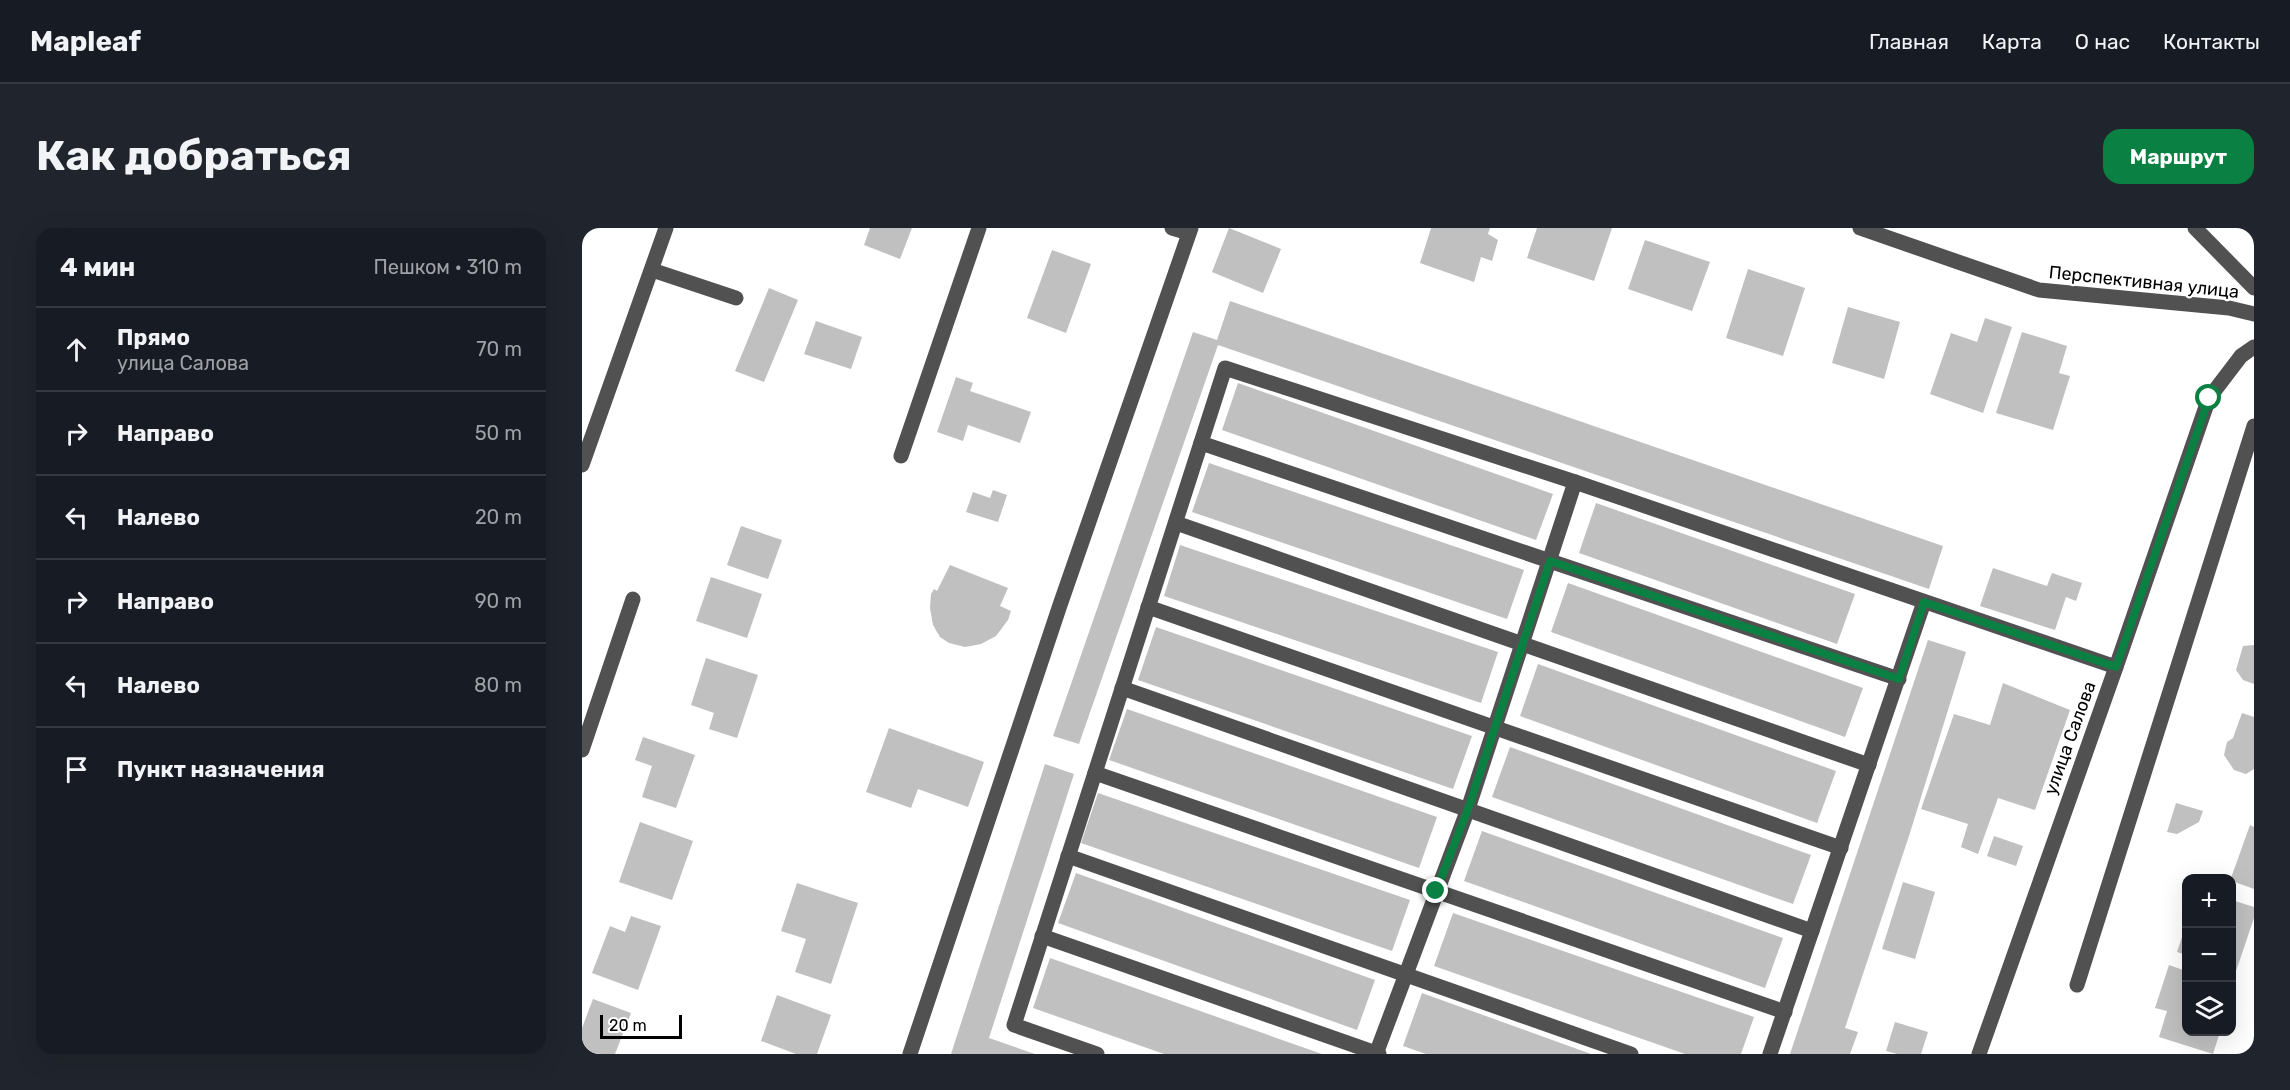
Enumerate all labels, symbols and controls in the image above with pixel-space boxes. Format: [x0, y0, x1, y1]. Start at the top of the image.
text: Mapleaf [30, 25, 141, 58]
text: Главная [1869, 29, 1949, 54]
text: Карта [1982, 29, 2042, 54]
text: О нас [2075, 29, 2130, 54]
text: Контакты [2163, 29, 2260, 54]
button: Маршрут [2103, 129, 2254, 184]
text: Как добраться [36, 131, 352, 181]
text: 4 мин [60, 252, 135, 283]
text: Пешком · 310 m [373, 255, 522, 279]
street label: Перспективная улица [2048, 261, 2240, 303]
text: Прямо [117, 324, 190, 351]
icon: ahead [60, 333, 93, 366]
text: 70 m [476, 337, 522, 361]
text: улица Салова [117, 351, 249, 375]
route start [2195, 384, 2221, 410]
icon: right [60, 417, 93, 450]
text: Направо [117, 420, 214, 447]
text: 50 m [475, 421, 522, 445]
icon: left [60, 501, 93, 534]
text: Налево [117, 504, 200, 531]
text: 20 m [475, 505, 522, 529]
icon: right [60, 585, 93, 618]
text: Направо [117, 588, 214, 615]
text: 90 m [475, 589, 522, 613]
icon: left [60, 669, 93, 702]
text: Налево [117, 672, 200, 699]
text: 80 m [474, 673, 522, 697]
street label: улица Салова [2039, 678, 2101, 798]
icon: arrive [60, 753, 93, 786]
text: Пункт назначения [117, 756, 325, 783]
map controls [2182, 874, 2236, 1036]
button: + [2182, 874, 2236, 928]
route end [1422, 877, 1448, 903]
button: − [2182, 928, 2236, 982]
button: layers [2182, 982, 2236, 1036]
scale bar [600, 1012, 682, 1040]
text: 20 m [609, 1016, 647, 1035]

